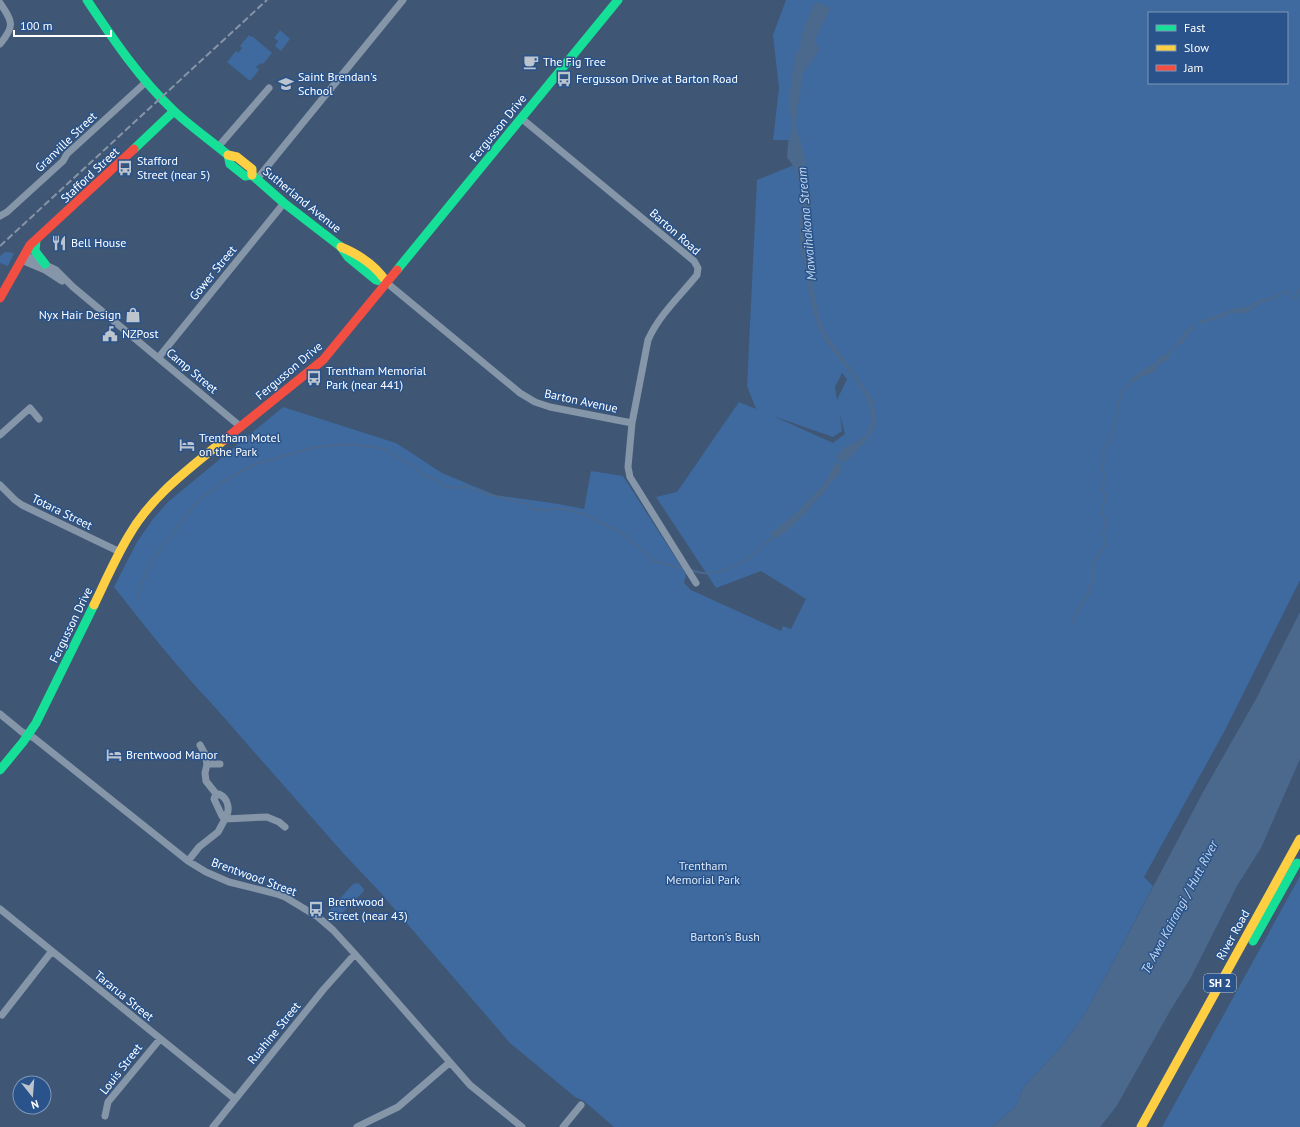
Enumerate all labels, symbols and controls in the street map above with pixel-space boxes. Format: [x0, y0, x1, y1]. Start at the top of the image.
scale bar [14, 12, 111, 38]
legend [1148, 12, 1288, 84]
text: 100 m [20, 18, 53, 33]
text: Fast [1184, 20, 1205, 35]
text: Slow [1184, 40, 1209, 55]
cafe icon: The Fig Tree [522, 53, 540, 71]
place label: The Fig Tree [543, 54, 606, 69]
text: Jam [1183, 60, 1203, 75]
place label: Saint Brendan's School [298, 69, 377, 98]
bus stop icon: Fergusson Drive at Barton Road [555, 70, 573, 88]
place label: Fergusson Drive at Barton Road [576, 71, 738, 86]
school or university icon: Saint Brendan's School [277, 75, 295, 93]
street label: Fergusson Drive [466, 91, 529, 164]
street label: Granville Street [32, 108, 100, 175]
street label: Stafford Street [57, 144, 122, 206]
place label: Stafford Street (near 5) [137, 153, 210, 182]
bus stop icon: Stafford Street (near 5) [116, 159, 134, 177]
street label: Sutherland Avenue [260, 163, 345, 236]
water label: Mawaihakona Stream [793, 167, 820, 281]
street label: Barton Road [647, 205, 704, 258]
restaurant icon: Bell House [50, 234, 68, 252]
place label: Bell House [71, 235, 126, 250]
street label: Gower Street [186, 242, 239, 303]
shop icon: Nyx Hair Design [124, 306, 142, 324]
place label: Nyx Hair Design [39, 307, 121, 322]
public building icon: NZPost [101, 325, 119, 343]
place label: NZPost [122, 326, 158, 341]
street label: Fergusson Drive [252, 338, 325, 403]
street label: Camp Street [163, 345, 221, 397]
place label: Trentham Memorial Park (near 441) [326, 363, 427, 392]
bus stop icon: Trentham Memorial Park (near 441) [305, 369, 323, 387]
street label: Barton Avenue [543, 385, 619, 416]
place label: Trentham Motel on the Park [199, 430, 281, 459]
hotel icon: Trentham Motel on the Park [178, 436, 196, 454]
street label: Totara Street [30, 490, 95, 533]
street label: Fergusson Drive [46, 584, 95, 665]
hotel icon: Brentwood Manor [105, 746, 123, 764]
place label: Brentwood Manor [126, 747, 218, 762]
water label: Te Awa Kairangi / Hutt River [1137, 837, 1222, 977]
street label: Brentwood Street [209, 854, 299, 899]
park label: Trentham Memorial Park [666, 858, 740, 887]
place label: Brentwood Street (near 43) [328, 894, 408, 923]
bus stop icon: Brentwood Street (near 43) [307, 900, 325, 918]
street label: River Road [1213, 907, 1252, 962]
park label: Barton's Bush [690, 929, 760, 944]
street label: Tararua Street [92, 967, 157, 1024]
road number: SH 2 [1204, 974, 1236, 992]
street label: Ruahine Street [244, 999, 303, 1067]
street label: Louis Street [96, 1040, 145, 1097]
north arrow [12, 1075, 52, 1115]
text: N [29, 1097, 40, 1112]

